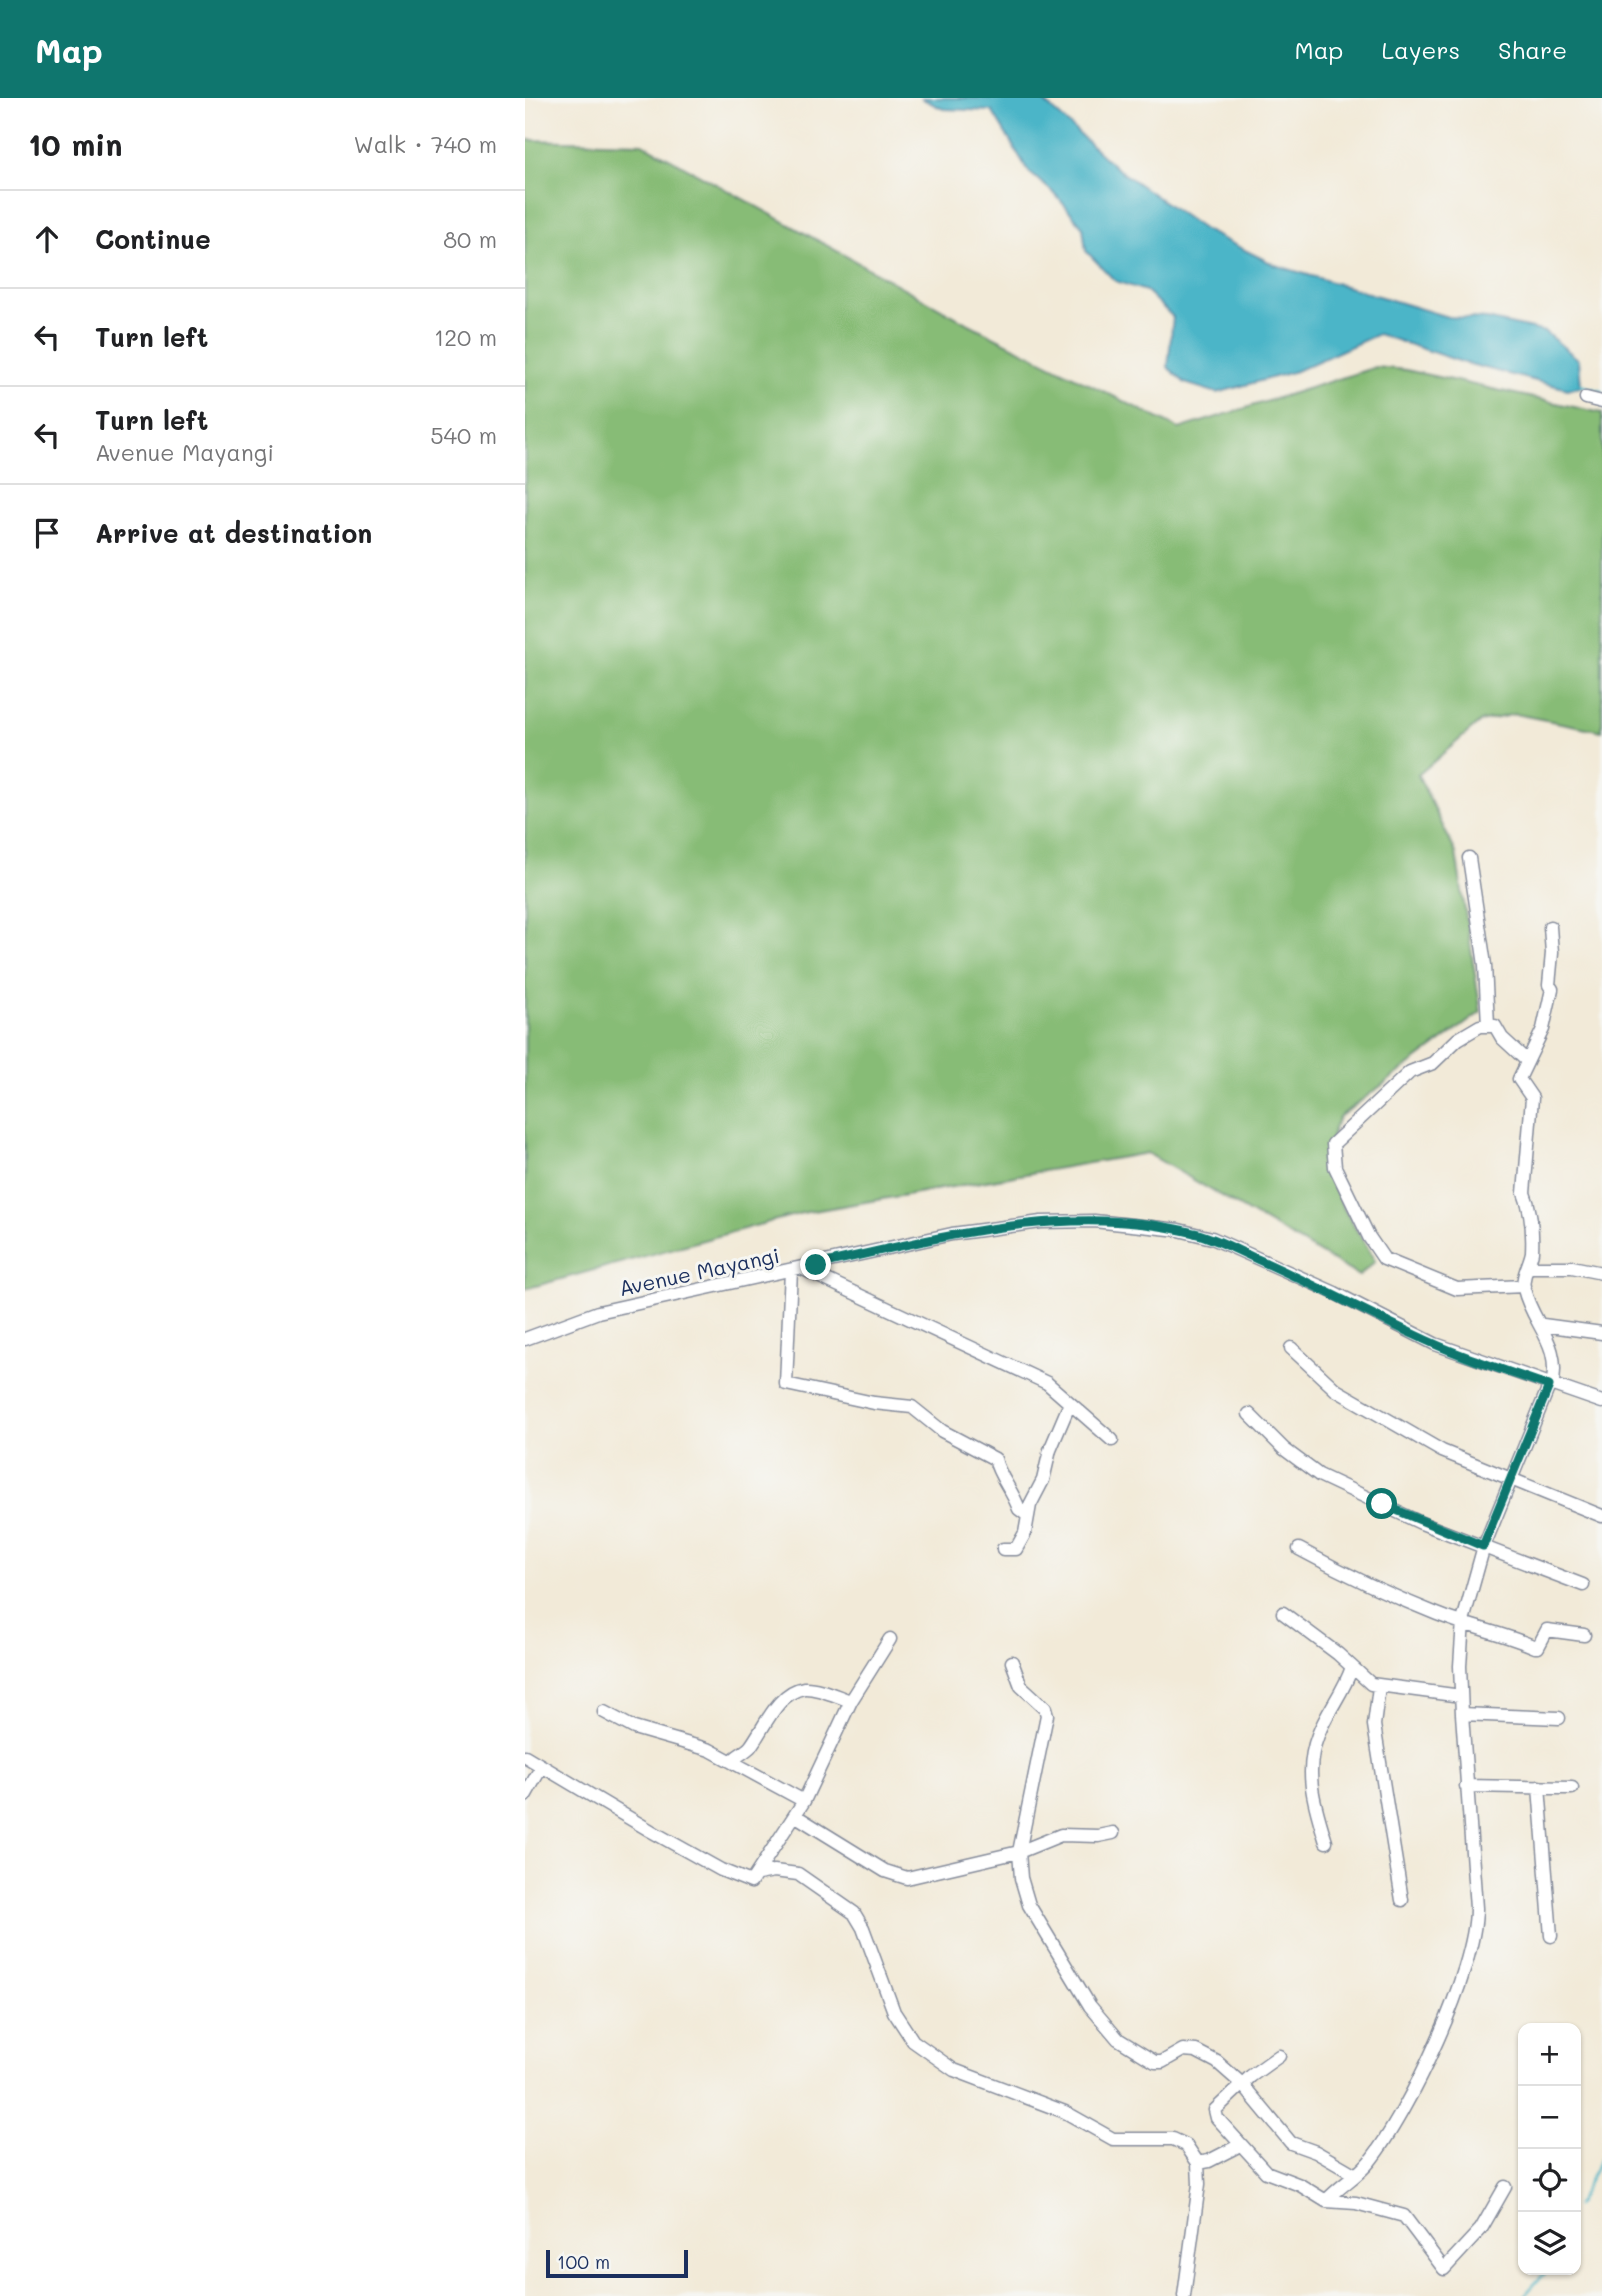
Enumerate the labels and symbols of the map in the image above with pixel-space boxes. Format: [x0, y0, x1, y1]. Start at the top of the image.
street label: Avenue Mayangi [616, 1241, 782, 1301]
route end [800, 1249, 831, 1280]
route start [1366, 1488, 1397, 1519]
scale bar [546, 2247, 688, 2279]

